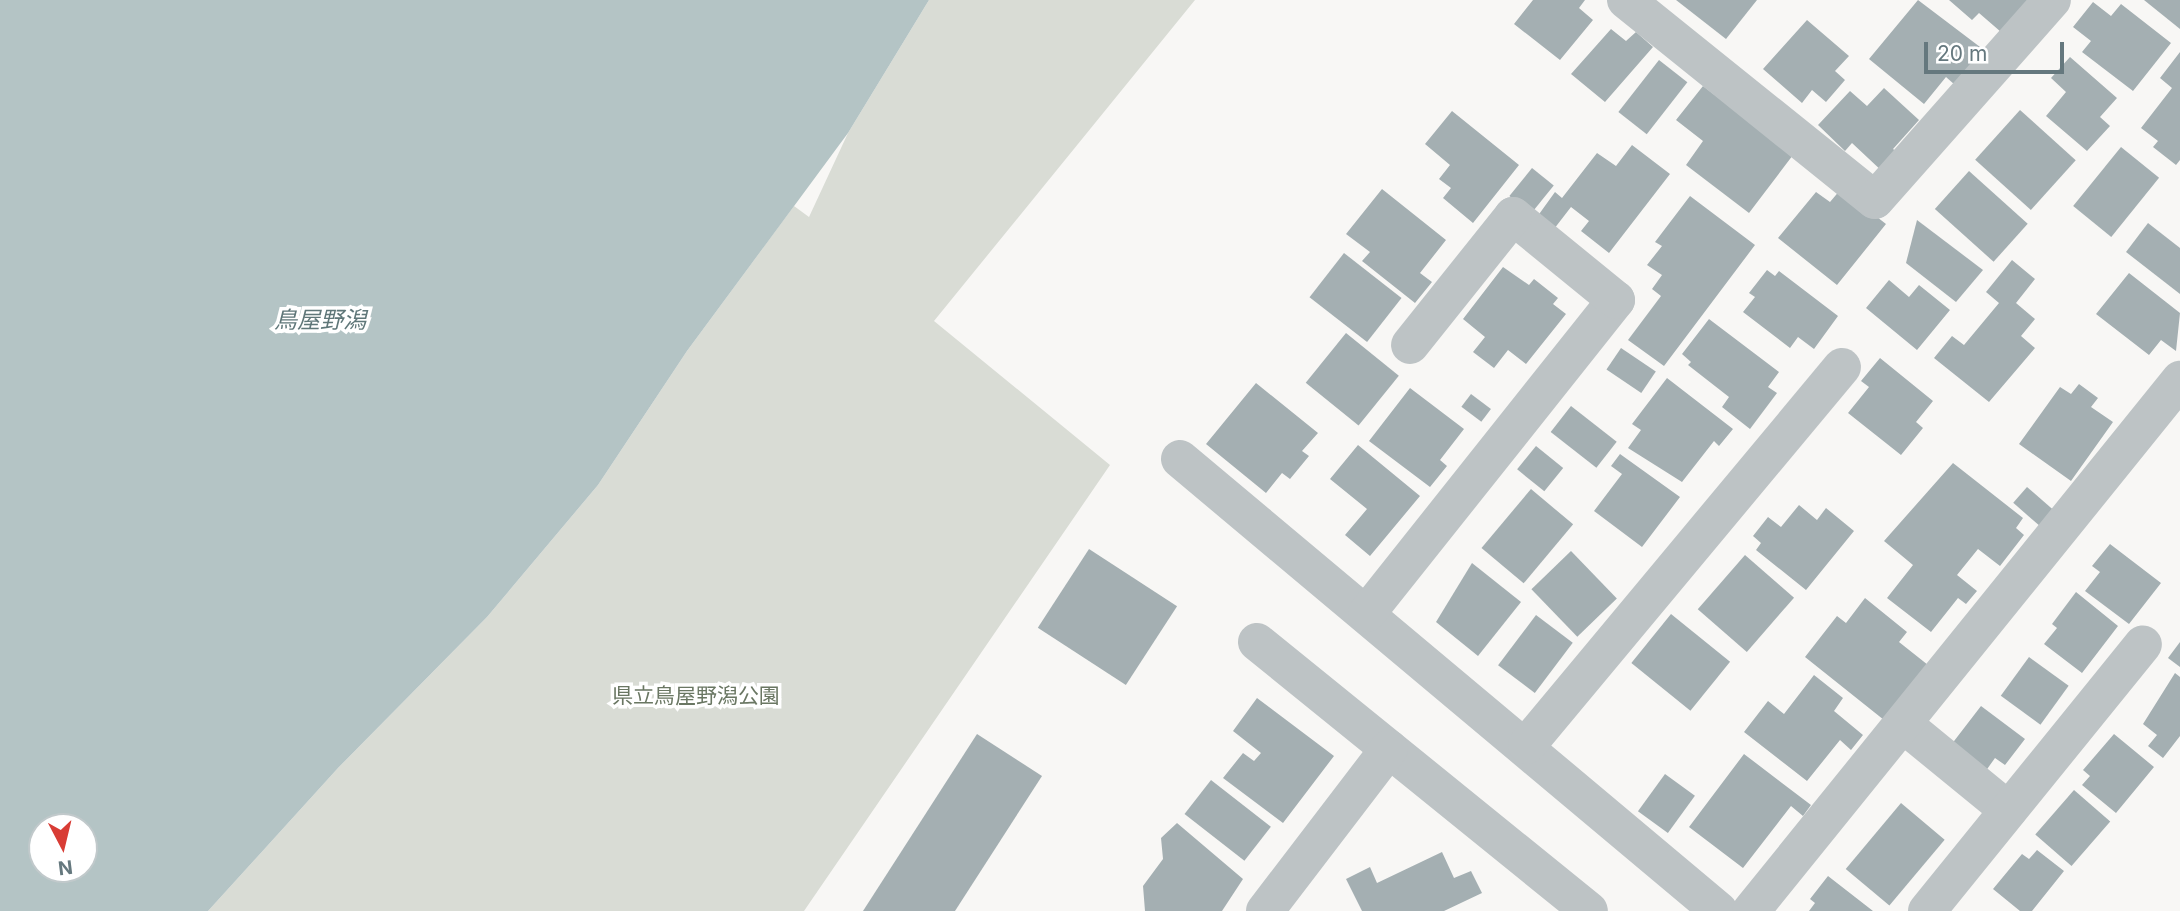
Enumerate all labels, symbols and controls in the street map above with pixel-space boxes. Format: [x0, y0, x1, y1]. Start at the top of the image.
scale bar [1928, 28, 2068, 72]
text: 20 m [1937, 41, 1987, 66]
water label: 鳥屋野潟 [274, 306, 366, 334]
park label: 県立鳥屋野潟公園 [612, 683, 780, 709]
north arrow [28, 813, 98, 883]
text: N [57, 855, 74, 880]

